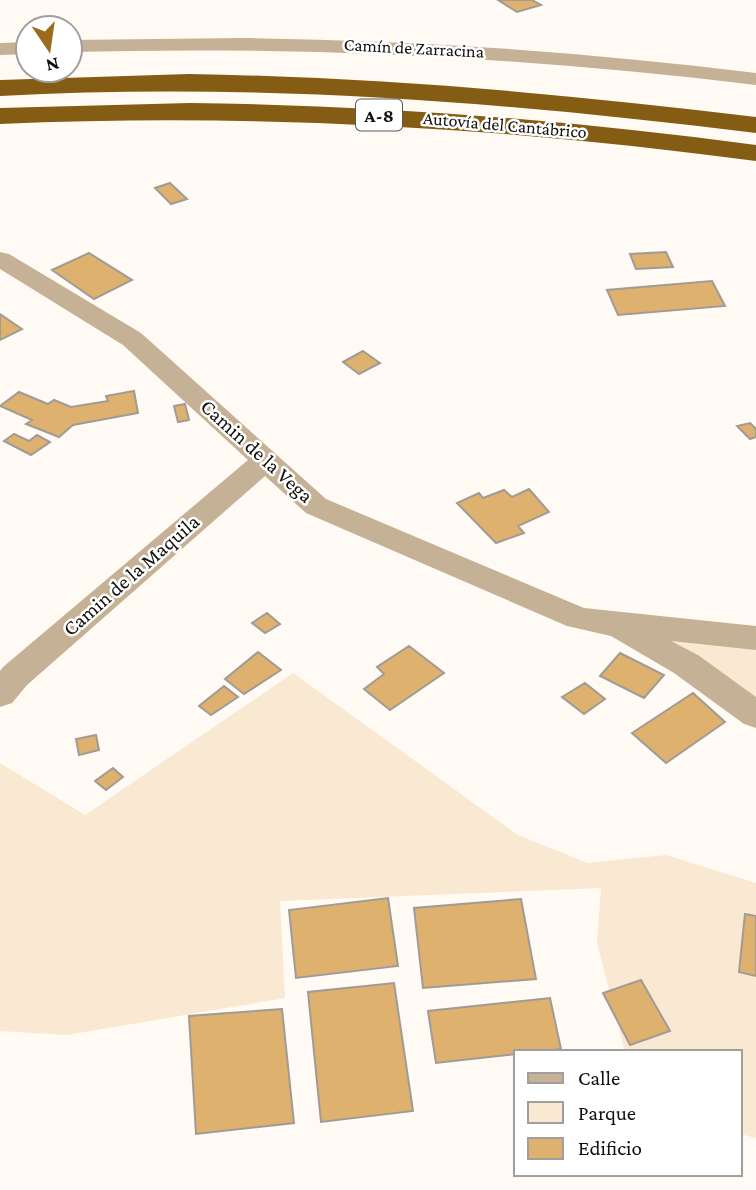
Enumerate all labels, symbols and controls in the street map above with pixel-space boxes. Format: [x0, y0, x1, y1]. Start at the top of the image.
north arrow [14, 14, 84, 84]
street label: Camín de Zarracina [343, 34, 485, 62]
text: N [44, 53, 61, 77]
road number: A-8 [356, 99, 402, 130]
street label: Autovía del Cantábrico [422, 108, 588, 142]
street label: Camin de la Vega [196, 394, 318, 508]
street label: Camin de la Maquila [58, 509, 204, 641]
legend [514, 1050, 742, 1176]
text: Calle [578, 1066, 620, 1090]
text: Parque [578, 1101, 636, 1125]
text: Edificio [578, 1136, 642, 1160]

